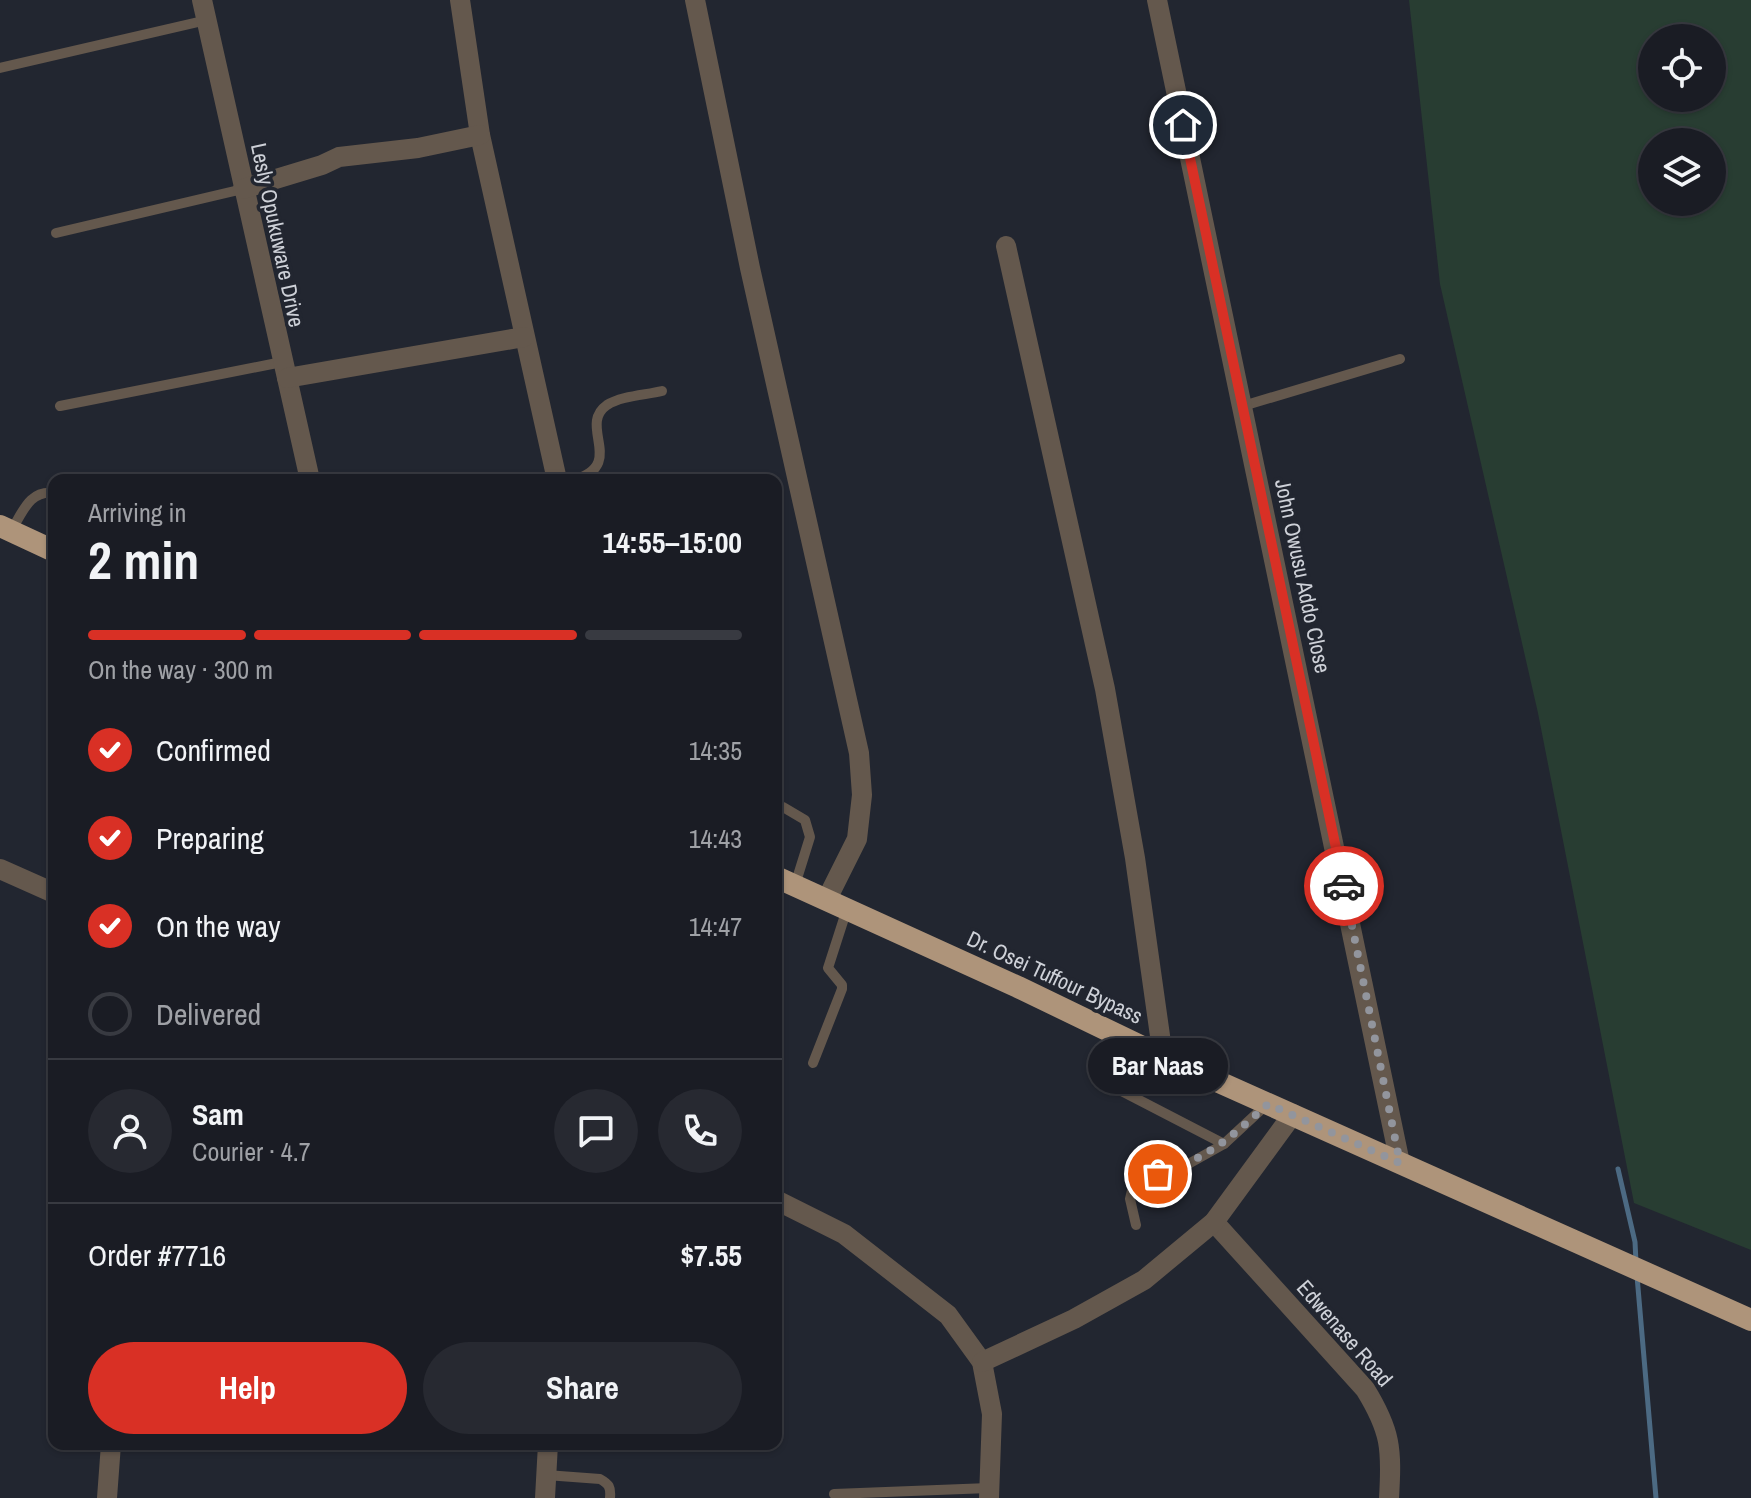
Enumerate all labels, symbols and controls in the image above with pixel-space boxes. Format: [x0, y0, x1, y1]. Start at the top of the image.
map controls [1638, 24, 1726, 216]
button: locate [1638, 24, 1726, 112]
pin [1149, 91, 1217, 159]
icon: home [1161, 103, 1205, 147]
button: layers [1638, 128, 1726, 216]
street label: Lesly Opukuware Drive [244, 140, 312, 330]
street label: John Owusu Addo Close [1268, 476, 1338, 676]
text: Arriving in [88, 495, 186, 530]
text: 14:55–15:00 [603, 522, 742, 562]
text: 2 min [88, 525, 199, 595]
text: On the way · 300 m [88, 652, 273, 687]
icon: check [88, 728, 132, 772]
text: Confirmed [156, 730, 271, 770]
text: 14:35 [689, 733, 742, 768]
icon: check [88, 816, 132, 860]
text: Preparing [156, 818, 264, 858]
text: 14:43 [689, 821, 742, 856]
courier [1304, 846, 1384, 926]
icon: car [1322, 864, 1366, 908]
icon: check [88, 904, 132, 948]
text: On the way [156, 906, 280, 946]
text: 14:47 [689, 909, 742, 944]
street label: Dr. Osei Tuffour Bypass [962, 923, 1148, 1031]
text: Delivered [156, 994, 261, 1034]
callout: Bar Naas [1088, 1038, 1228, 1094]
text: Bar Naas [1112, 1048, 1204, 1083]
button: person [88, 1089, 172, 1173]
button: chat [554, 1089, 638, 1173]
button: phone [658, 1089, 742, 1173]
text: Sam [192, 1094, 244, 1134]
text: Courier · 4.7 [192, 1134, 311, 1169]
pin [1124, 1140, 1192, 1208]
icon: bag [1136, 1152, 1180, 1196]
text: Order #7716 [88, 1235, 226, 1275]
text: $7.55 [680, 1235, 742, 1275]
street label: Edwenase Road [1290, 1273, 1400, 1393]
button: Help [88, 1342, 407, 1434]
button: Share [423, 1342, 742, 1434]

